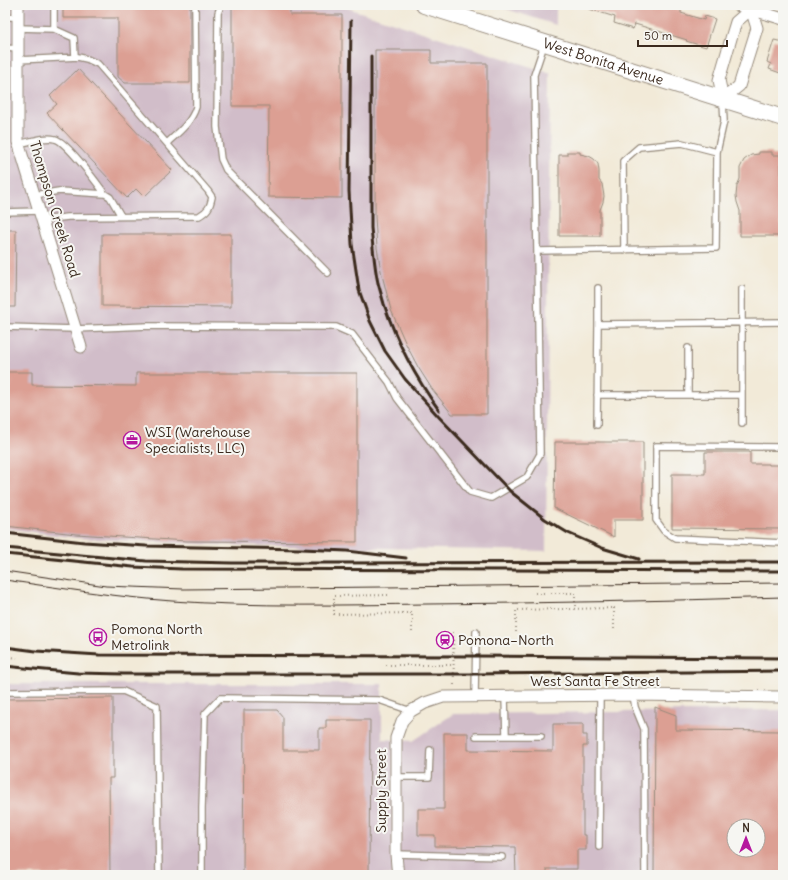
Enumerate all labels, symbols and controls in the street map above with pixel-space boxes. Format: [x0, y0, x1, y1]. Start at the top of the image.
scale bar [638, 22, 727, 48]
text: 50 m [644, 28, 673, 43]
street label: West Bonita Avenue [541, 34, 666, 89]
street label: Thompson Creek Road [26, 138, 84, 280]
place label: WSI (Warehouse Specialists, LLC) [145, 423, 250, 457]
office icon: WSI (Warehouse Specialists, LLC) [122, 430, 142, 450]
place label: Pomona North Metrolink [111, 620, 203, 654]
bus stop icon: Pomona North Metrolink [88, 627, 108, 647]
station icon: Pomona–North [435, 630, 455, 650]
place label: Pomona–North [458, 631, 554, 649]
street label: West Santa Fe Street [530, 672, 660, 690]
street label: Supply Street [372, 749, 390, 833]
north arrow [726, 818, 766, 858]
text: N [742, 821, 750, 835]

